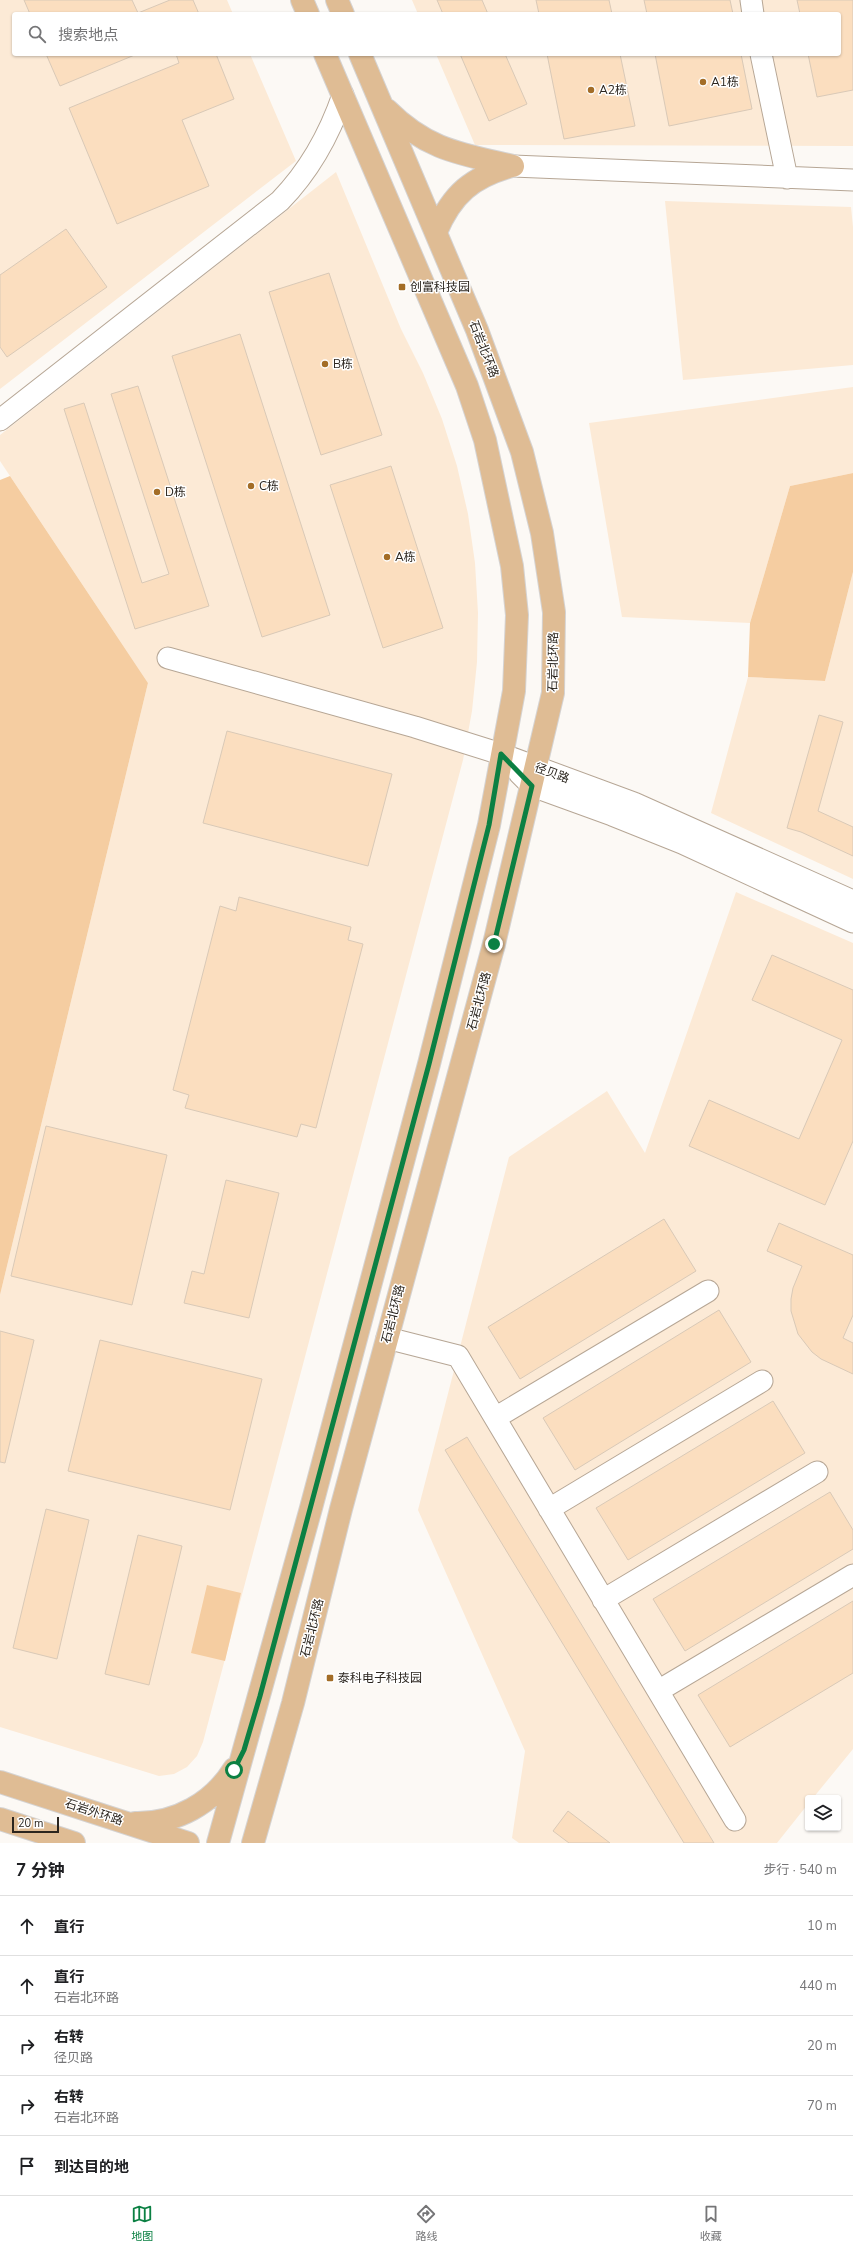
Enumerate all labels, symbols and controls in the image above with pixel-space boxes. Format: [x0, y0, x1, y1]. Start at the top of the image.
search box [12, 12, 841, 56]
icon: search [26, 23, 48, 45]
text: 搜索地点 [58, 25, 118, 45]
place label: A1栋 [711, 74, 739, 90]
marker: A1栋 [698, 77, 708, 87]
place label: A2栋 [599, 82, 627, 98]
marker: A2栋 [586, 85, 596, 95]
place label: 创富科技园 [410, 279, 470, 295]
marker: 创富科技园 [397, 282, 407, 292]
street label: 石岩北环路 [466, 318, 502, 380]
place label: B栋 [333, 356, 353, 372]
marker: B栋 [320, 359, 330, 369]
place label: C栋 [259, 478, 279, 494]
marker: C栋 [246, 481, 256, 491]
place label: D栋 [165, 484, 186, 500]
marker: D栋 [152, 487, 162, 497]
place label: A栋 [395, 549, 416, 565]
marker: A栋 [382, 552, 392, 562]
street label: 石岩北环路 [544, 632, 562, 692]
street label: 径贝路 [532, 759, 572, 787]
route end [485, 935, 503, 953]
street label: 石岩北环路 [464, 970, 494, 1032]
street label: 石岩北环路 [378, 1283, 408, 1345]
street label: 石岩北环路 [297, 1597, 327, 1659]
place label: 泰科电子科技园 [338, 1670, 422, 1686]
marker: 泰科电子科技园 [325, 1673, 335, 1683]
route start [225, 1761, 243, 1779]
street label: 石岩外环路 [63, 1795, 125, 1829]
map controls [805, 1795, 841, 1831]
button: layers [805, 1795, 841, 1831]
scale bar [12, 1815, 59, 1834]
text: 20 m [18, 1816, 43, 1831]
text: 7 分钟 [16, 1859, 65, 1882]
text: 步行 · 540 m [763, 1861, 837, 1879]
icon: ahead [16, 1915, 38, 1937]
text: 直行 [54, 1917, 84, 1937]
text: 10 m [807, 1917, 837, 1935]
text: 直行 [54, 1967, 84, 1987]
icon: ahead [16, 1975, 38, 1997]
text: 440 m [799, 1977, 837, 1995]
text: 石岩北环路 [54, 1989, 119, 2007]
text: 右转 [54, 2027, 84, 2047]
icon: right [16, 2035, 38, 2057]
text: 20 m [807, 2037, 837, 2055]
text: 径贝路 [54, 2049, 93, 2067]
text: 右转 [54, 2087, 84, 2107]
icon: right [16, 2095, 38, 2117]
text: 70 m [807, 2097, 837, 2115]
text: 石岩北环路 [54, 2109, 119, 2127]
icon: arrive [16, 2155, 38, 2177]
text: 到达目的地 [54, 2157, 129, 2177]
tab: 地图 [131, 2203, 153, 2244]
tab: 路线 [415, 2203, 437, 2244]
tab: 收藏 [700, 2203, 722, 2244]

